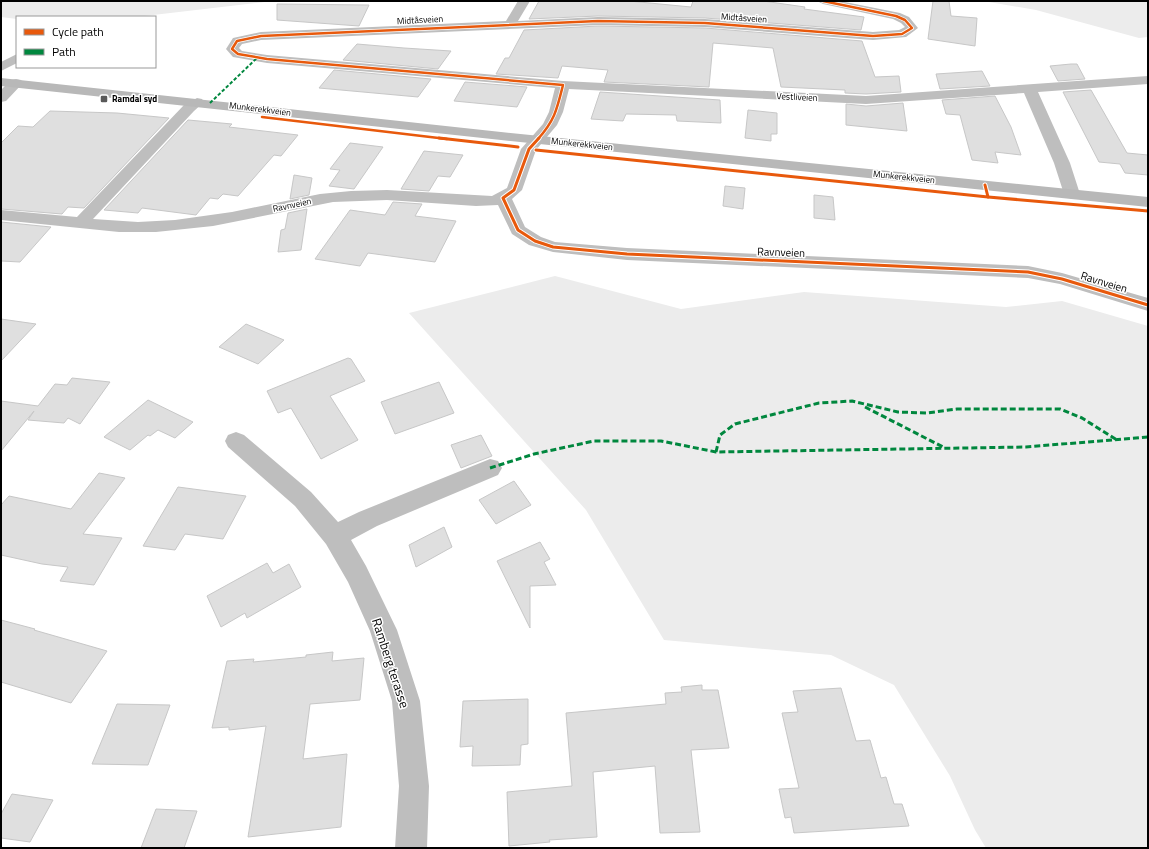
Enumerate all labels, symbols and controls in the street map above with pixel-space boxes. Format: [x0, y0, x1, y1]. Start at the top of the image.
street label: Midtåsveien [721, 9, 768, 26]
street label: Midtåsveien [397, 12, 444, 27]
legend [16, 16, 156, 68]
text: Cycle path [52, 22, 104, 41]
text: Path [52, 42, 76, 61]
street label: Vestliveien [776, 89, 818, 104]
place label: Ramdal syd [112, 92, 157, 105]
marker: Ramdal syd [99, 94, 109, 104]
street label: Munkerekkveien [228, 98, 292, 119]
street label: Munkerekkveien [550, 134, 614, 153]
street label: Munkerekkveien [872, 167, 936, 186]
street label: Ravnveien [271, 194, 313, 215]
street label: Ravnveien [757, 243, 805, 261]
street label: Ravnveien [1079, 267, 1129, 297]
street label: Ramberg terasse [367, 615, 415, 711]

